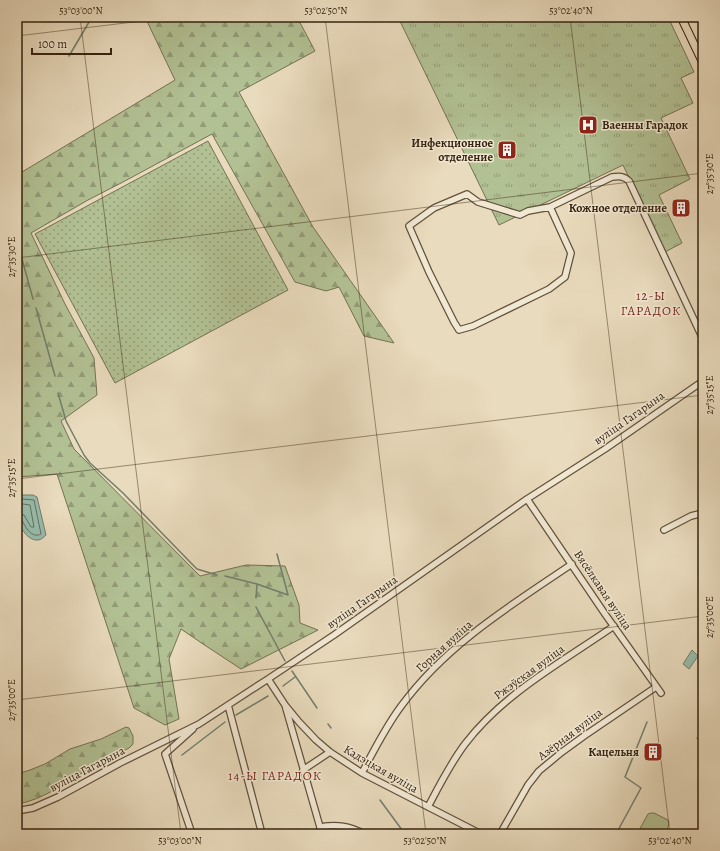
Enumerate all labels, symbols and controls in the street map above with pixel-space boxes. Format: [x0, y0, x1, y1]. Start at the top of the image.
text: 53°03'00"N [59, 4, 103, 17]
text: 53°02'50"N [304, 4, 348, 17]
text: 53°02'40"N [549, 4, 593, 17]
scale bar [32, 30, 111, 56]
text: 100 m [38, 36, 67, 52]
hospital icon: Ваенны Гарадок [577, 114, 599, 136]
place label: Ваенны Гарадок [602, 117, 688, 133]
place label: Инфекционное отделение [411, 135, 493, 165]
building icon: Инфекционное отделение [496, 139, 518, 161]
text: 27°35'30"E [703, 154, 716, 194]
building icon: Кожное отделение [670, 197, 692, 219]
place label: Кожное отделение [569, 200, 667, 216]
text: 27°35'30"E [5, 237, 18, 277]
district label: 12-Ы ГАРАДОК [621, 287, 681, 319]
text: 27°35'15"E [703, 376, 716, 414]
street label: вуліца Гагарына [590, 387, 668, 448]
text: 27°35'15"E [5, 459, 18, 497]
street label: Вясёлкавая вуліца [570, 547, 636, 633]
street label: вуліца Гагарына [323, 571, 401, 632]
text: 27°35'00"E [703, 596, 716, 638]
street label: Горная вуліца [412, 616, 476, 676]
street label: Ржэўская вуліца [490, 641, 568, 703]
text: 27°35'00"E [5, 679, 18, 721]
street label: Азёрная вуліца [534, 704, 606, 764]
street label: Кадэцкая вуліца [341, 741, 422, 797]
building icon: Кацельня [642, 741, 664, 763]
street label: вуліца Гагарына [47, 742, 128, 796]
place label: Кацельня [588, 744, 639, 760]
district label: 14-Ы ГАРАДОК [228, 767, 322, 784]
text: 53°03'00"N [158, 834, 202, 847]
text: 53°02'50"N [403, 834, 447, 847]
text: 53°02'40"N [648, 834, 692, 847]

